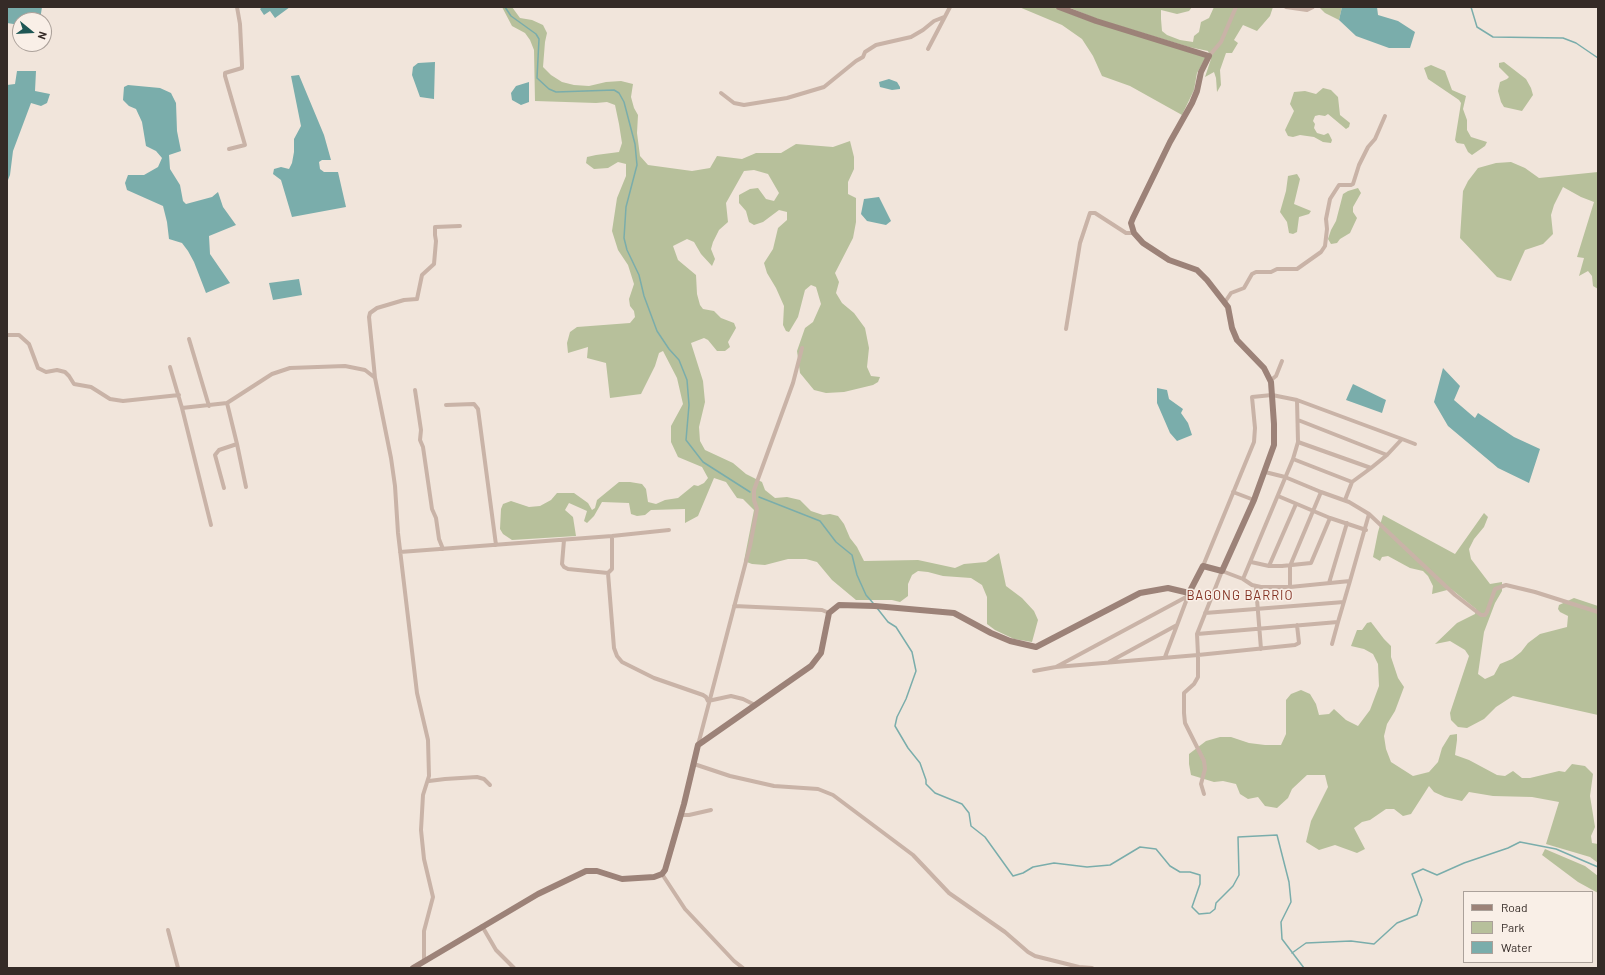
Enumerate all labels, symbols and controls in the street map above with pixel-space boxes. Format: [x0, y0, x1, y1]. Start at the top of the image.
north arrow [12, 12, 52, 52]
text: N [36, 30, 50, 41]
district label: BAGONG BARRIO [1186, 588, 1294, 604]
legend [1463, 891, 1593, 963]
text: Road [1501, 900, 1528, 914]
text: Park [1501, 920, 1525, 934]
text: Water [1501, 940, 1532, 954]

